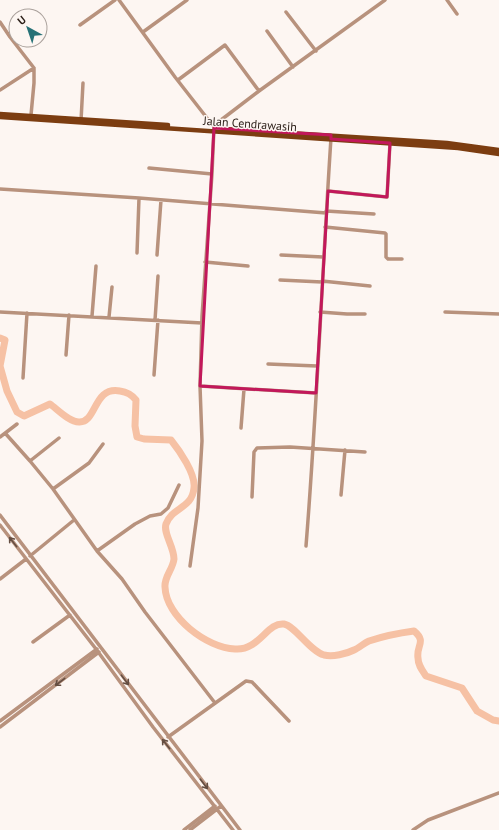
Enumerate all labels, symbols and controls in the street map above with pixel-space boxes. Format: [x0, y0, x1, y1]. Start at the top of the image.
north arrow [8, 8, 48, 48]
text: U [14, 13, 29, 28]
street label: Jalan Cendrawasih [202, 113, 297, 134]
one-way arrow [9, 536, 17, 547]
one-way arrow [121, 675, 129, 686]
one-way arrow [54, 678, 65, 686]
one-way arrow [162, 738, 170, 749]
one-way arrow [200, 778, 208, 789]

